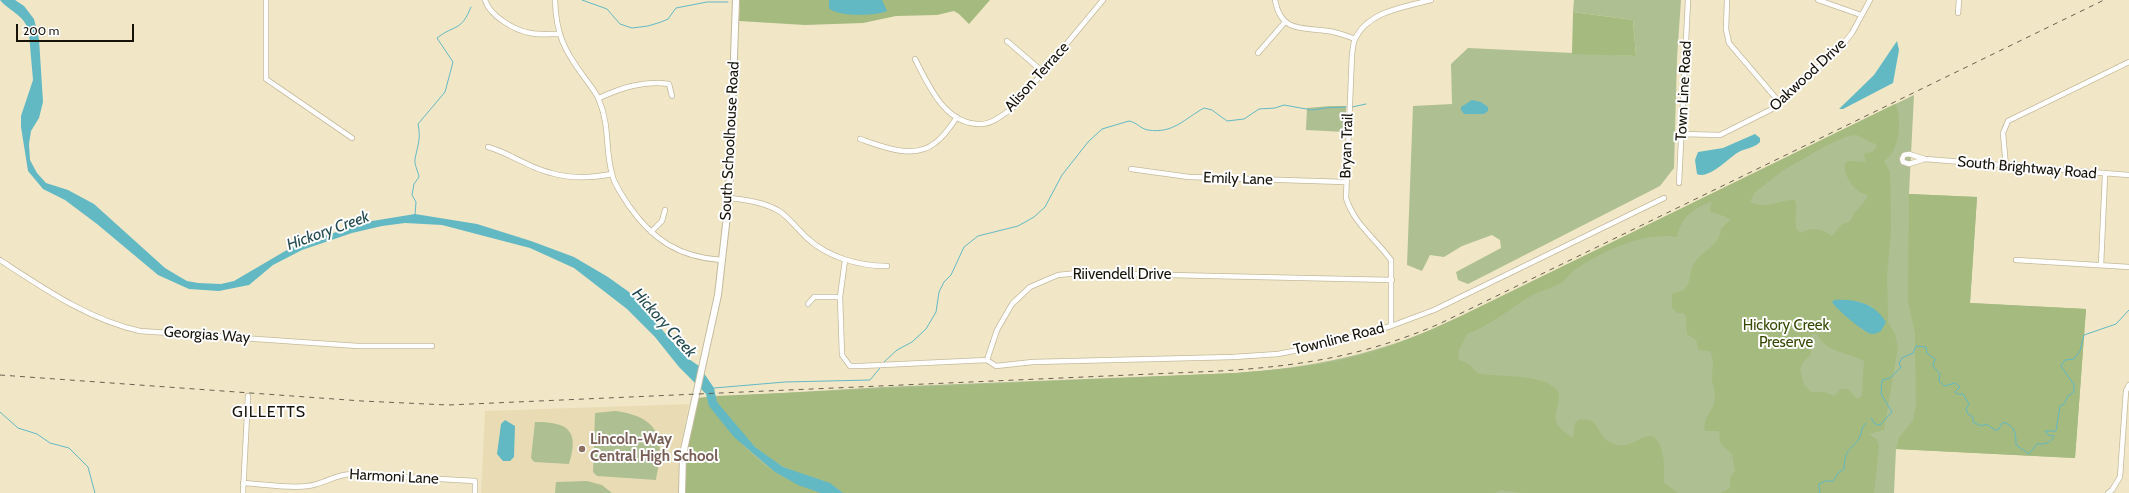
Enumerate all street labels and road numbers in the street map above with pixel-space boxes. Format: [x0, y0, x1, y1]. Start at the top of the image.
street label: Oakwood Drive [1766, 35, 1850, 115]
street label: Alison Terrace [1001, 38, 1073, 116]
street label: Town Line Road [1672, 40, 1696, 142]
street label: South Schoolhouse Road [717, 61, 743, 221]
street label: Bryan Trail [1337, 113, 1357, 179]
street label: South Brightway Road [1957, 153, 2097, 183]
street label: Emily Lane [1203, 169, 1273, 189]
street label: Riivendell Drive [1073, 266, 1171, 284]
street label: Townline Road [1292, 319, 1386, 359]
street label: Georgias Way [163, 323, 251, 347]
street label: Harmoni Lane [349, 466, 439, 488]

